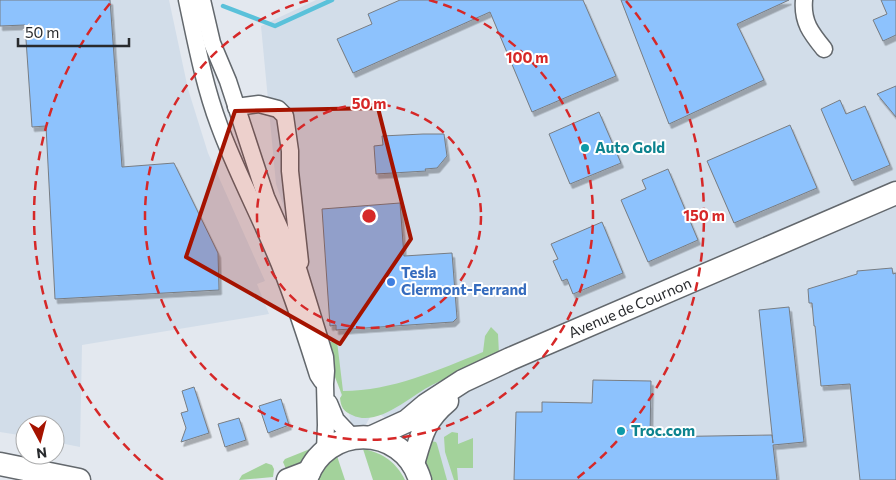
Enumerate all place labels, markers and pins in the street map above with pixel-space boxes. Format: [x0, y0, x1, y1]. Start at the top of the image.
place label: Auto Gold [595, 138, 665, 156]
marker: Auto Gold [579, 142, 591, 154]
centre of rings [360, 207, 378, 225]
place label: Tesla Clermont-Ferrand [401, 263, 527, 298]
marker: Tesla Clermont-Ferrand [385, 276, 397, 288]
place label: Troc.com [631, 421, 695, 439]
marker: Troc.com [615, 425, 627, 437]

